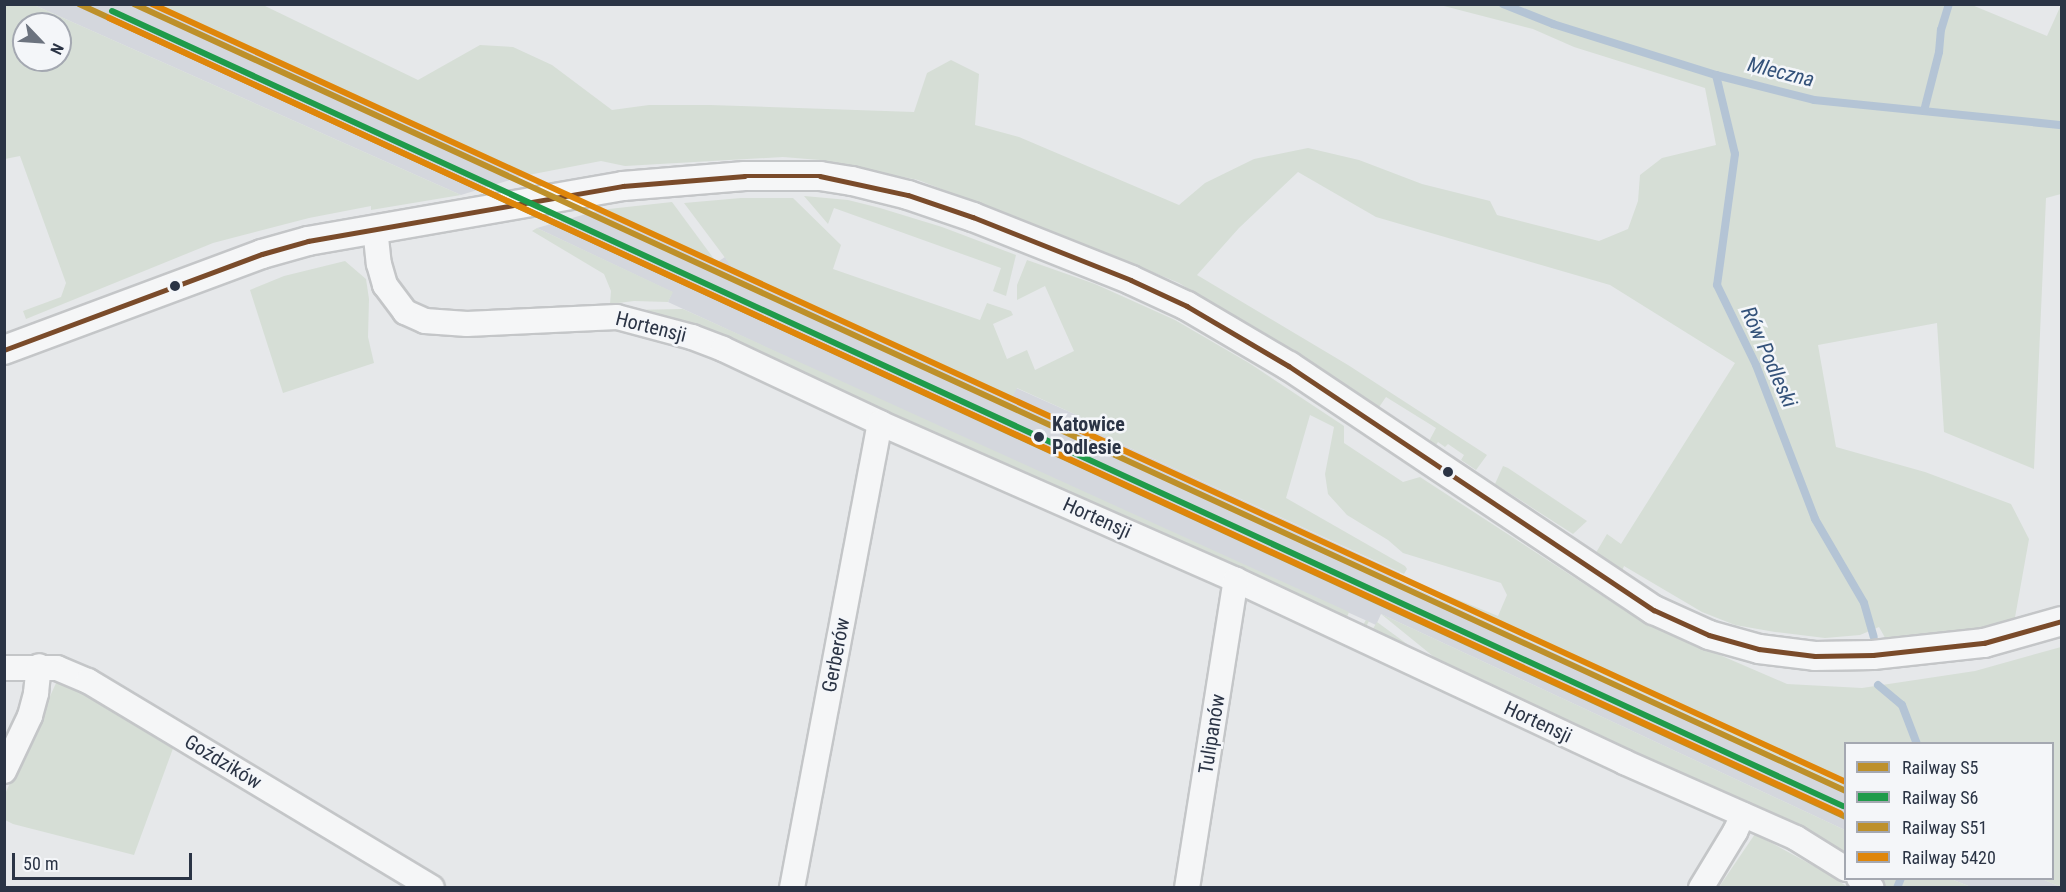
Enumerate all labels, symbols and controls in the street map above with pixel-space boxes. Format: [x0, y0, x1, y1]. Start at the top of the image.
north arrow [12, 12, 72, 72]
text: N [46, 41, 68, 57]
water label: Mleczna [1745, 52, 1817, 92]
unlabelled marker [169, 280, 181, 292]
water label: Rów Podleski [1736, 303, 1802, 411]
street label: Hortensji [613, 307, 689, 347]
place label: Katowice Podlesie [1052, 413, 1125, 460]
marker: Katowice Podlesie [1030, 428, 1048, 446]
unlabelled marker [1442, 466, 1454, 478]
street label: Hortensji [1059, 492, 1135, 544]
street label: Gerberów [817, 616, 855, 694]
street label: Tulipanów [1194, 692, 1230, 776]
street label: Hortensji [1500, 696, 1576, 748]
street label: Goździków [180, 730, 266, 794]
legend [1844, 742, 2054, 880]
text: Railway S5 [1902, 757, 1978, 778]
text: Railway S6 [1902, 787, 1978, 808]
text: Railway S51 [1902, 817, 1987, 838]
scale bar [15, 841, 195, 879]
text: Railway 5420 [1902, 847, 1996, 868]
text: 50 m [23, 853, 58, 874]

